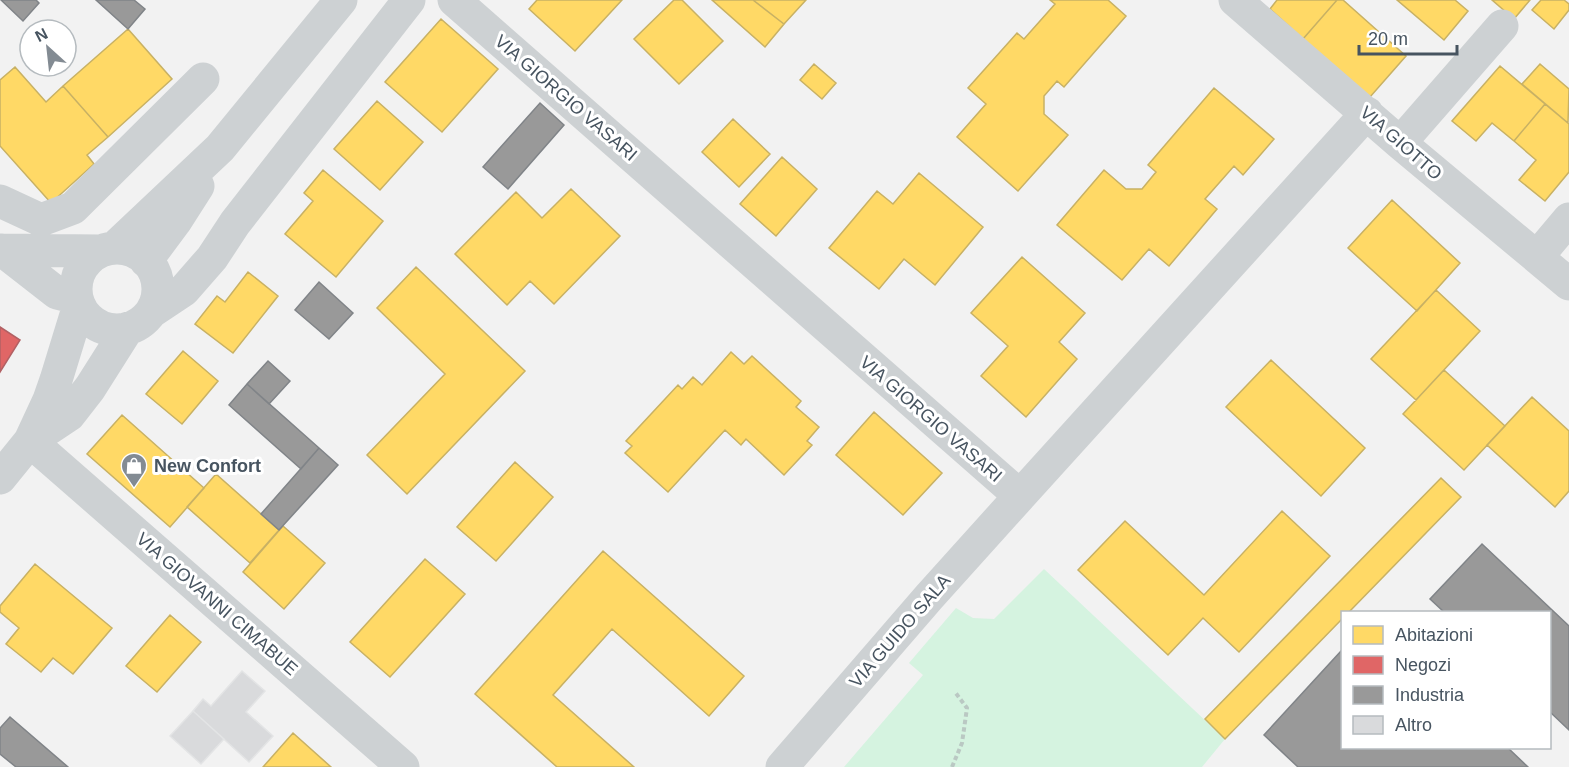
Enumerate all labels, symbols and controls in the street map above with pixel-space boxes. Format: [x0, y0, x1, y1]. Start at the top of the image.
north arrow [18, 18, 78, 78]
scale bar [1359, 18, 1456, 56]
text: N [32, 25, 50, 45]
text: 20 m [1368, 29, 1408, 49]
street label: VIA GIORGIO VASARI [491, 31, 641, 165]
street label: VIA GIOTTO [1356, 102, 1446, 184]
street label: VIA GIORGIO VASARI [856, 352, 1006, 486]
shop icon: New Confort [119, 451, 149, 489]
place label: New Confort [154, 456, 261, 476]
street label: VIA GIOVANNI CIMABUE [132, 529, 302, 679]
street label: VIA GUIDO SALA [846, 570, 954, 692]
legend [1341, 611, 1551, 749]
text: Abitazioni [1395, 625, 1473, 645]
text: Negozi [1395, 655, 1451, 675]
text: Industria [1395, 685, 1465, 705]
text: Altro [1395, 715, 1432, 735]

